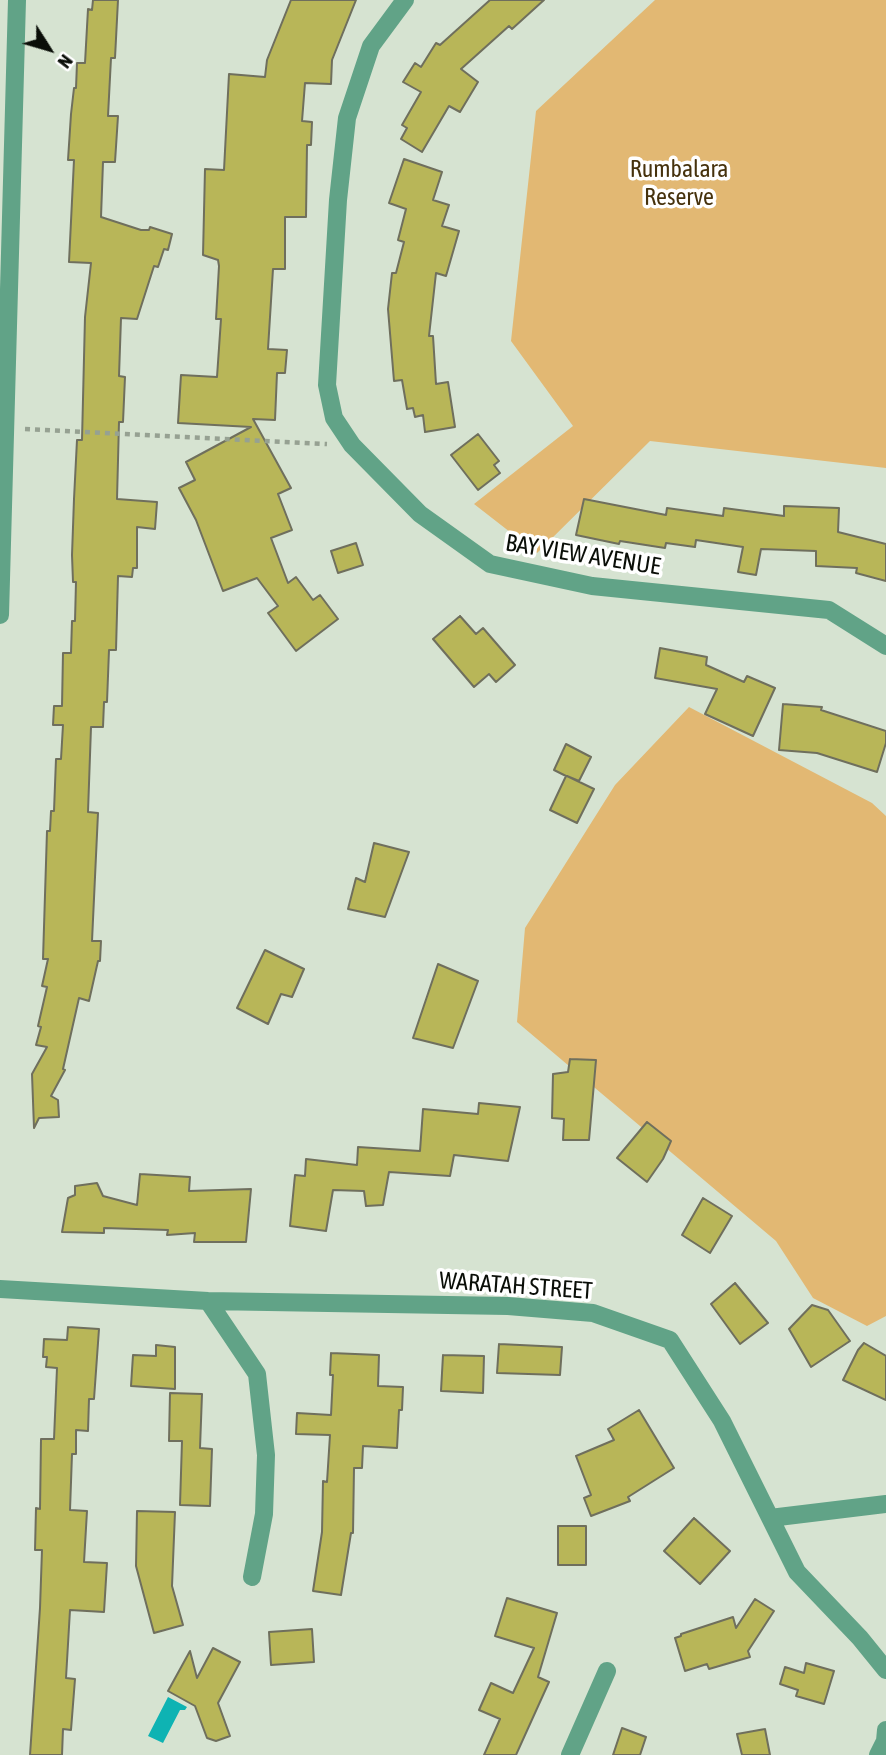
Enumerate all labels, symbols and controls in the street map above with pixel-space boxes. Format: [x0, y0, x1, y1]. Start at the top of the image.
north arrow [14, 14, 84, 84]
text: N [54, 51, 78, 73]
park label: Rumbalara Reserve [630, 155, 728, 211]
street label: BAY VIEW AVENUE [503, 529, 663, 581]
street label: WARATAH STREET [438, 1266, 594, 1306]

